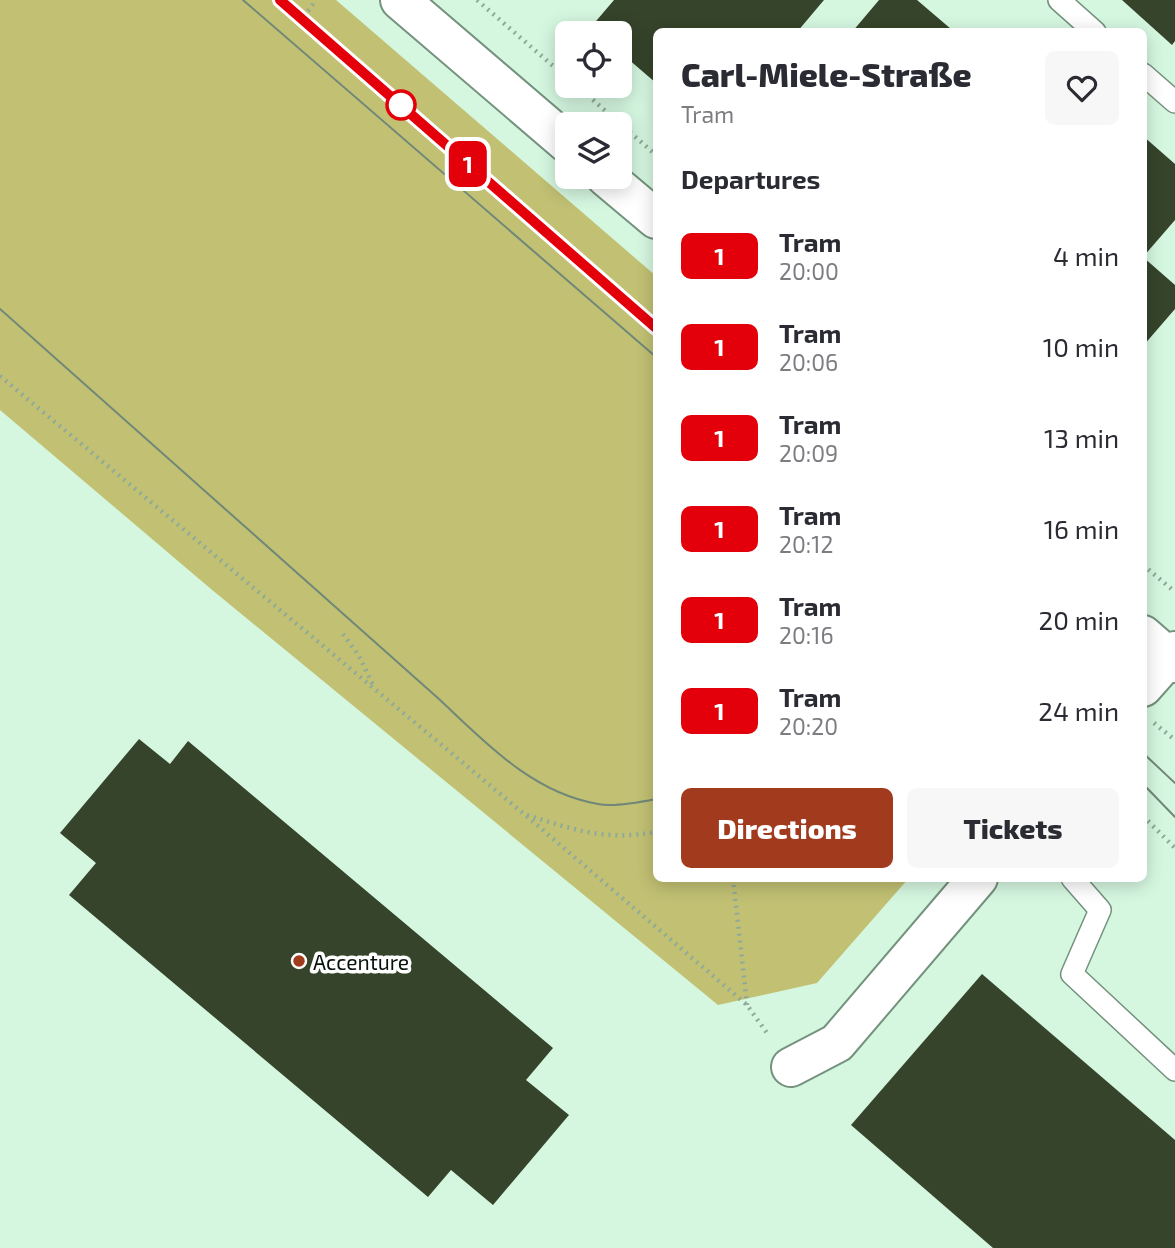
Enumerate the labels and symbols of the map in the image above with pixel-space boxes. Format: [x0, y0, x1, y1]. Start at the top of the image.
unlabelled marker [386, 90, 416, 120]
line badge: 1 [445, 141, 491, 187]
place label: Accenture [313, 949, 409, 974]
marker: Accenture [291, 953, 307, 969]

